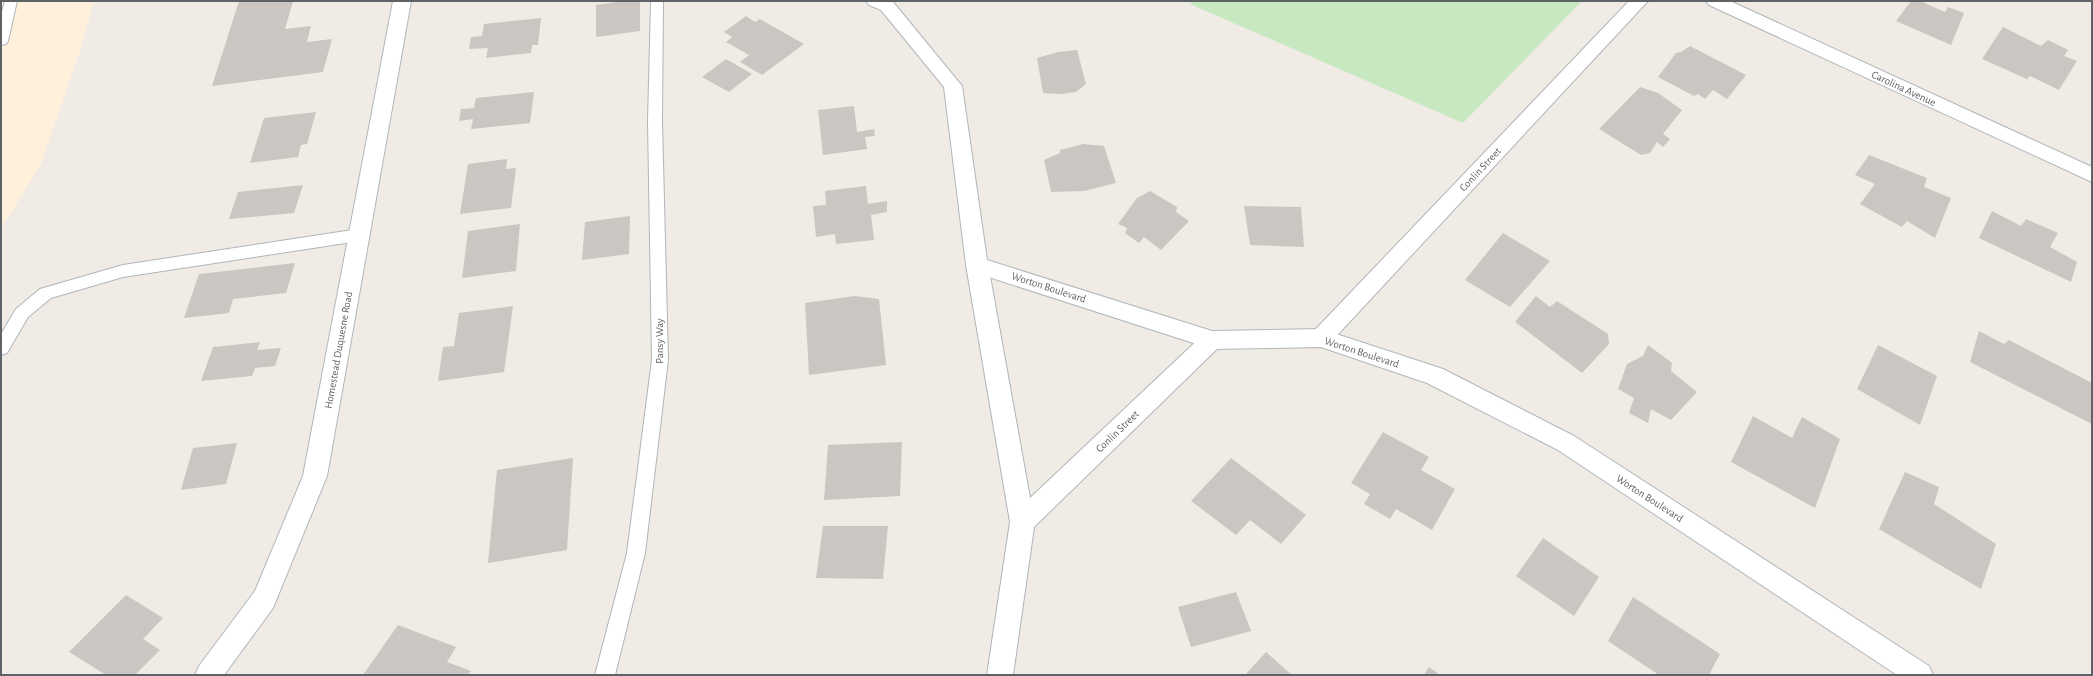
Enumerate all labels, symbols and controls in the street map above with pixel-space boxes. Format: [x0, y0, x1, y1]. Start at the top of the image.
street label: Carolina Avenue [1870, 69, 1938, 108]
street label: Conlin Street [1458, 145, 1504, 193]
street label: Worton Boulevard [1010, 270, 1088, 305]
street label: Homestead Duquesne Road [323, 290, 354, 410]
street label: Pansy Way [654, 318, 665, 364]
street label: Worton Boulevard [1323, 335, 1401, 370]
street label: Conlin Street [1094, 408, 1141, 455]
street label: Worton Boulevard [1614, 473, 1686, 524]

